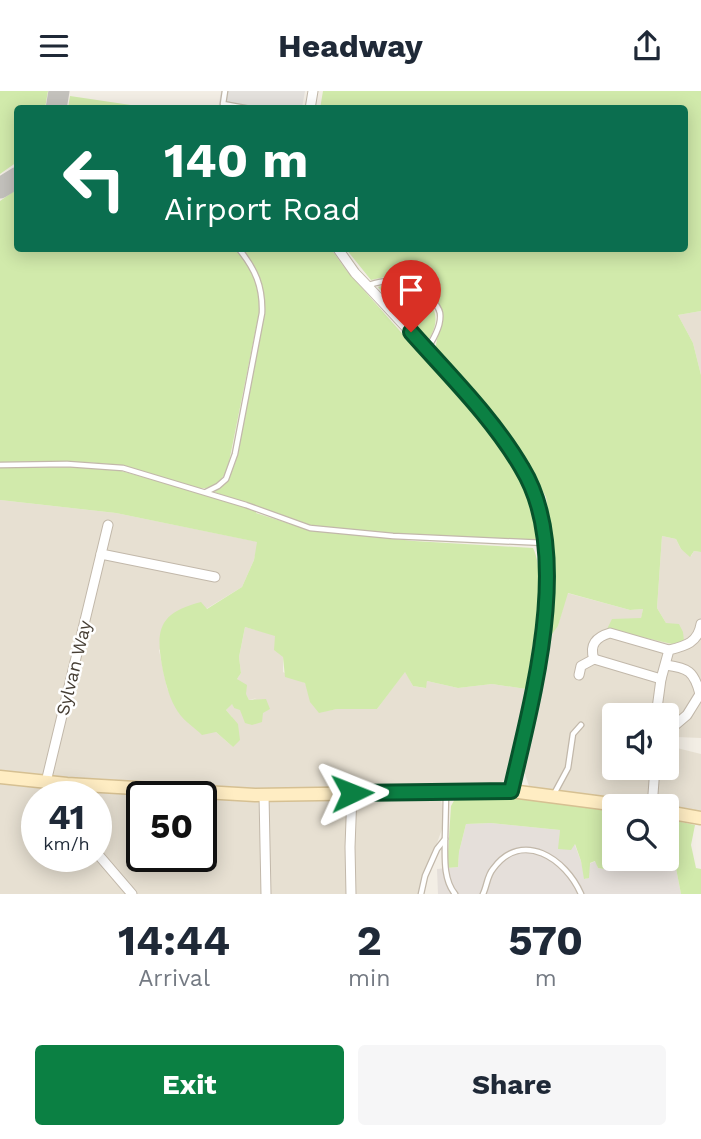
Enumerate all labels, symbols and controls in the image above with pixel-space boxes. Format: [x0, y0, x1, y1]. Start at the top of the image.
icon: menu [35, 27, 73, 65]
text: Headway [278, 27, 423, 65]
icon: share [628, 27, 666, 65]
text: 140 m [164, 131, 308, 189]
icon: left [49, 133, 140, 224]
text: Airport Road [164, 190, 360, 228]
pin [381, 260, 441, 332]
icon: arrive [392, 271, 430, 309]
street label: Sylvan Way [52, 617, 96, 718]
map controls [602, 703, 679, 871]
button: sound [602, 703, 679, 780]
position arrow [315, 756, 389, 830]
speed limit sign: 50 [126, 781, 217, 872]
button: search [602, 794, 679, 871]
text: 41 [48, 796, 85, 838]
text: km/h [43, 833, 90, 854]
text: 14:44 [118, 916, 230, 965]
text: 2 [357, 916, 382, 965]
text: 570 [508, 916, 583, 965]
text: Arrival [138, 965, 210, 992]
text: min [348, 965, 390, 992]
text: m [535, 965, 557, 992]
button: Exit [35, 1045, 344, 1125]
button: Share [358, 1045, 666, 1125]

